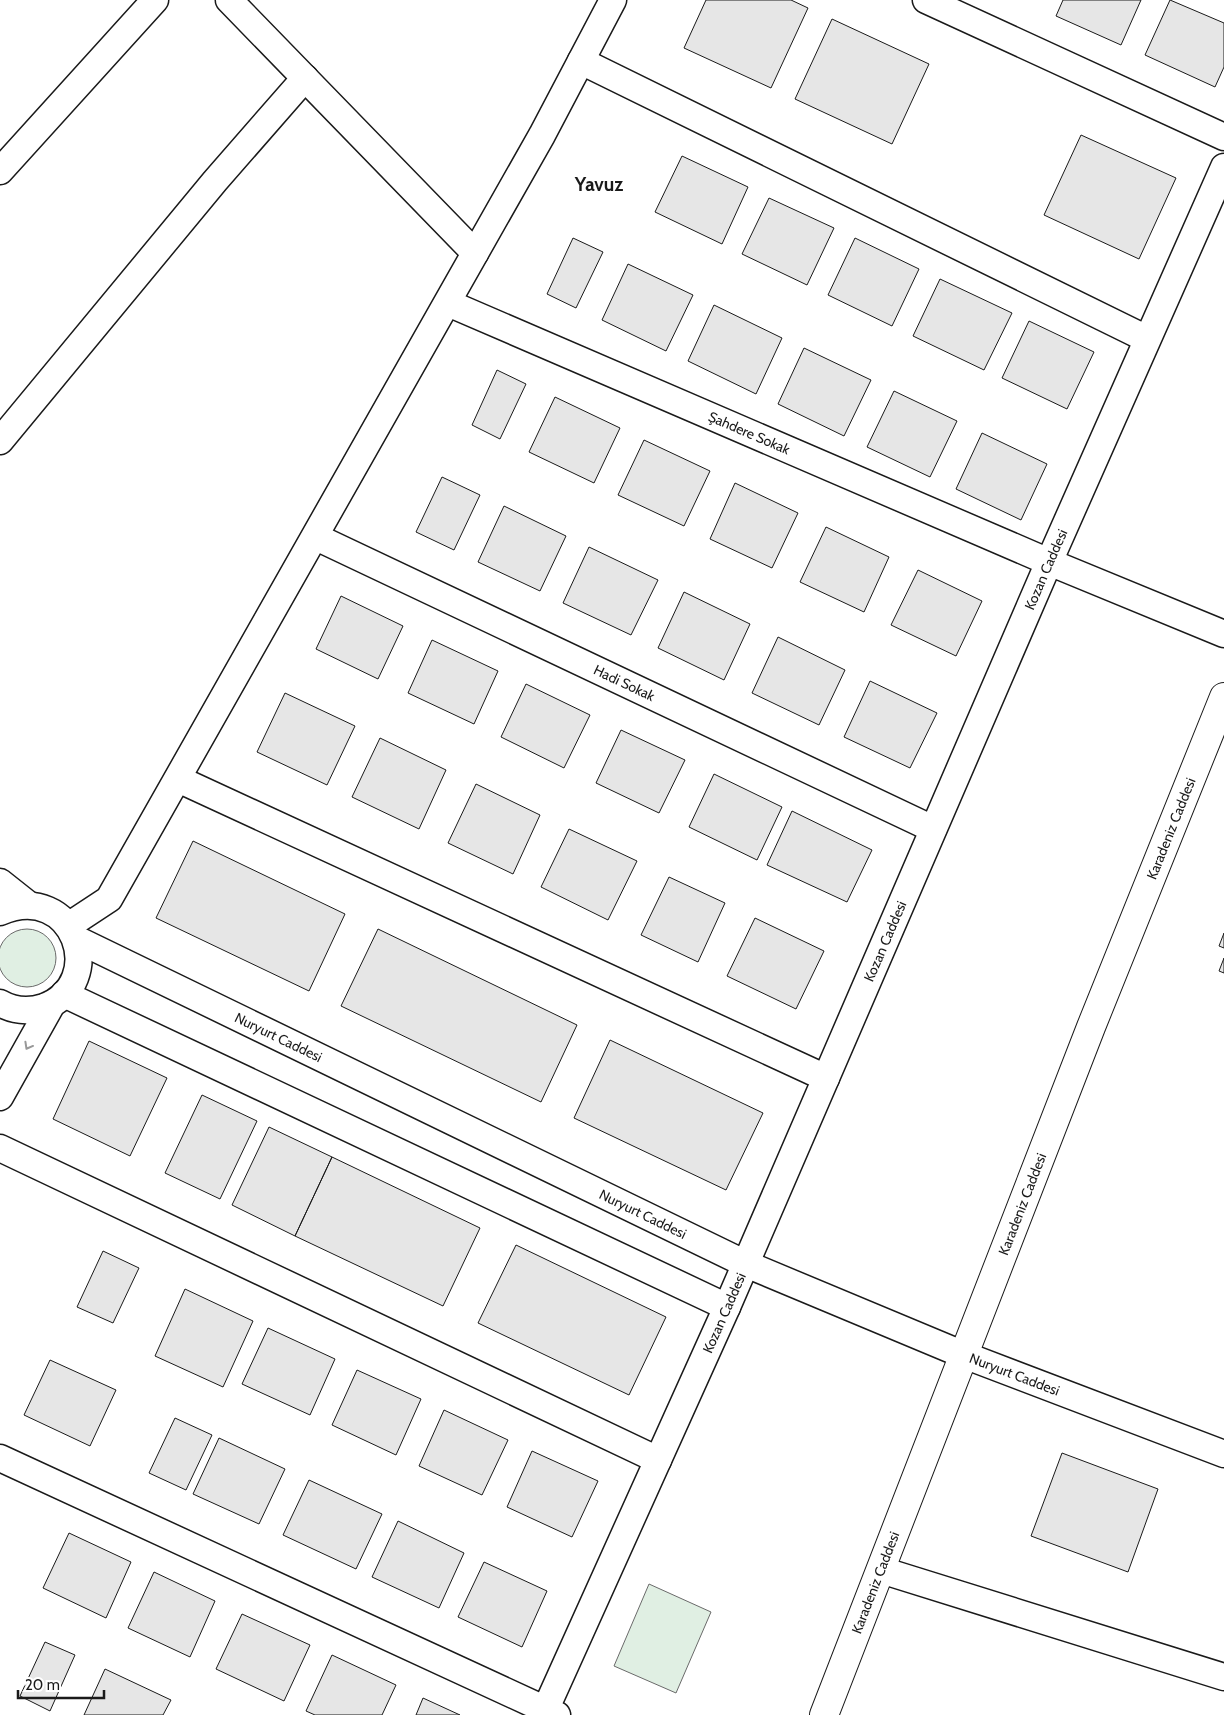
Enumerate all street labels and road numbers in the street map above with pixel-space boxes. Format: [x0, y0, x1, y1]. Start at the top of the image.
street label: Şahdere Sokak [706, 407, 793, 459]
street label: Kozan Caddesi [1020, 526, 1071, 613]
street label: Hadi Sokak [591, 661, 658, 705]
street label: Karadeniz Caddesi [1142, 775, 1200, 882]
street label: Kozan Caddesi [860, 898, 910, 984]
street label: Nuryurt Caddesi [232, 1008, 325, 1066]
street label: Karadeniz Caddesi [994, 1150, 1050, 1258]
street label: Nuryurt Caddesi [596, 1185, 690, 1243]
street label: Kozan Caddesi [698, 1270, 750, 1356]
street label: Nuryurt Caddesi [967, 1349, 1062, 1400]
street label: Karadeniz Caddesi [847, 1529, 903, 1636]

